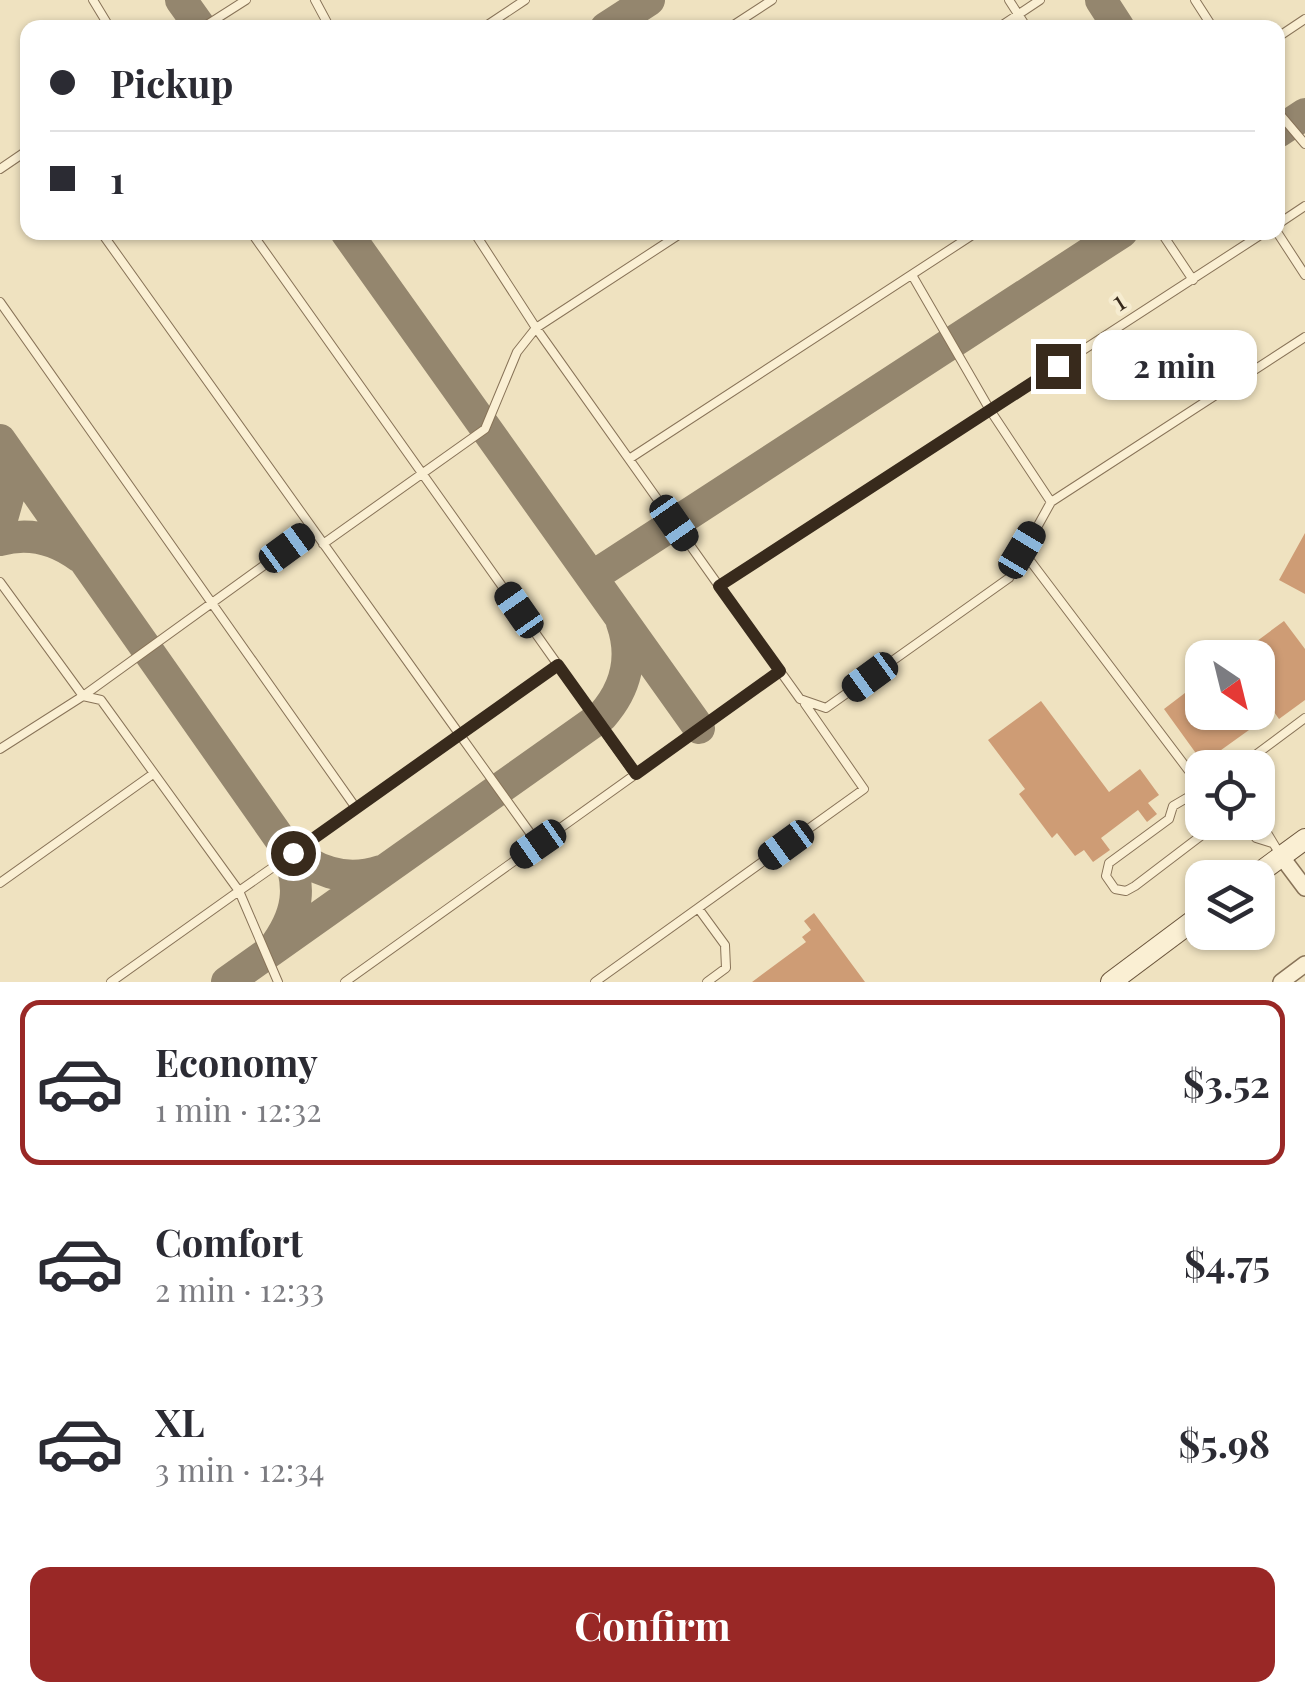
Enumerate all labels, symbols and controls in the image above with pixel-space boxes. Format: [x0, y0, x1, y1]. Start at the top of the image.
text: Pickup [110, 57, 233, 108]
text: 1 [110, 153, 125, 204]
street label: 1 [1103, 281, 1131, 318]
callout: 2 min [1093, 331, 1258, 401]
text: 2 min [1133, 343, 1216, 386]
route end [1036, 344, 1081, 389]
car [645, 490, 703, 556]
car [994, 517, 1050, 583]
car [254, 518, 320, 578]
car [490, 577, 548, 643]
north arrow [1185, 640, 1275, 730]
map controls [1185, 640, 1275, 950]
car [837, 647, 903, 707]
button: locate [1185, 750, 1275, 840]
car [505, 815, 571, 873]
car [753, 815, 819, 875]
route start [271, 831, 316, 876]
button: layers [1185, 860, 1275, 950]
text: Economy [155, 1036, 318, 1087]
icon: car [35, 1038, 125, 1128]
text: $3.52 [1183, 1057, 1270, 1108]
text: 1 min · 12:32 [155, 1087, 322, 1130]
text: Comfort [155, 1216, 303, 1267]
icon: car [35, 1218, 125, 1308]
text: $4.75 [1184, 1237, 1270, 1288]
text: 2 min · 12:33 [155, 1267, 324, 1310]
text: XL [155, 1396, 204, 1447]
icon: car [35, 1398, 125, 1488]
text: $5.98 [1178, 1417, 1270, 1468]
text: 3 min · 12:34 [155, 1447, 325, 1490]
button: Confirm [30, 1567, 1275, 1682]

